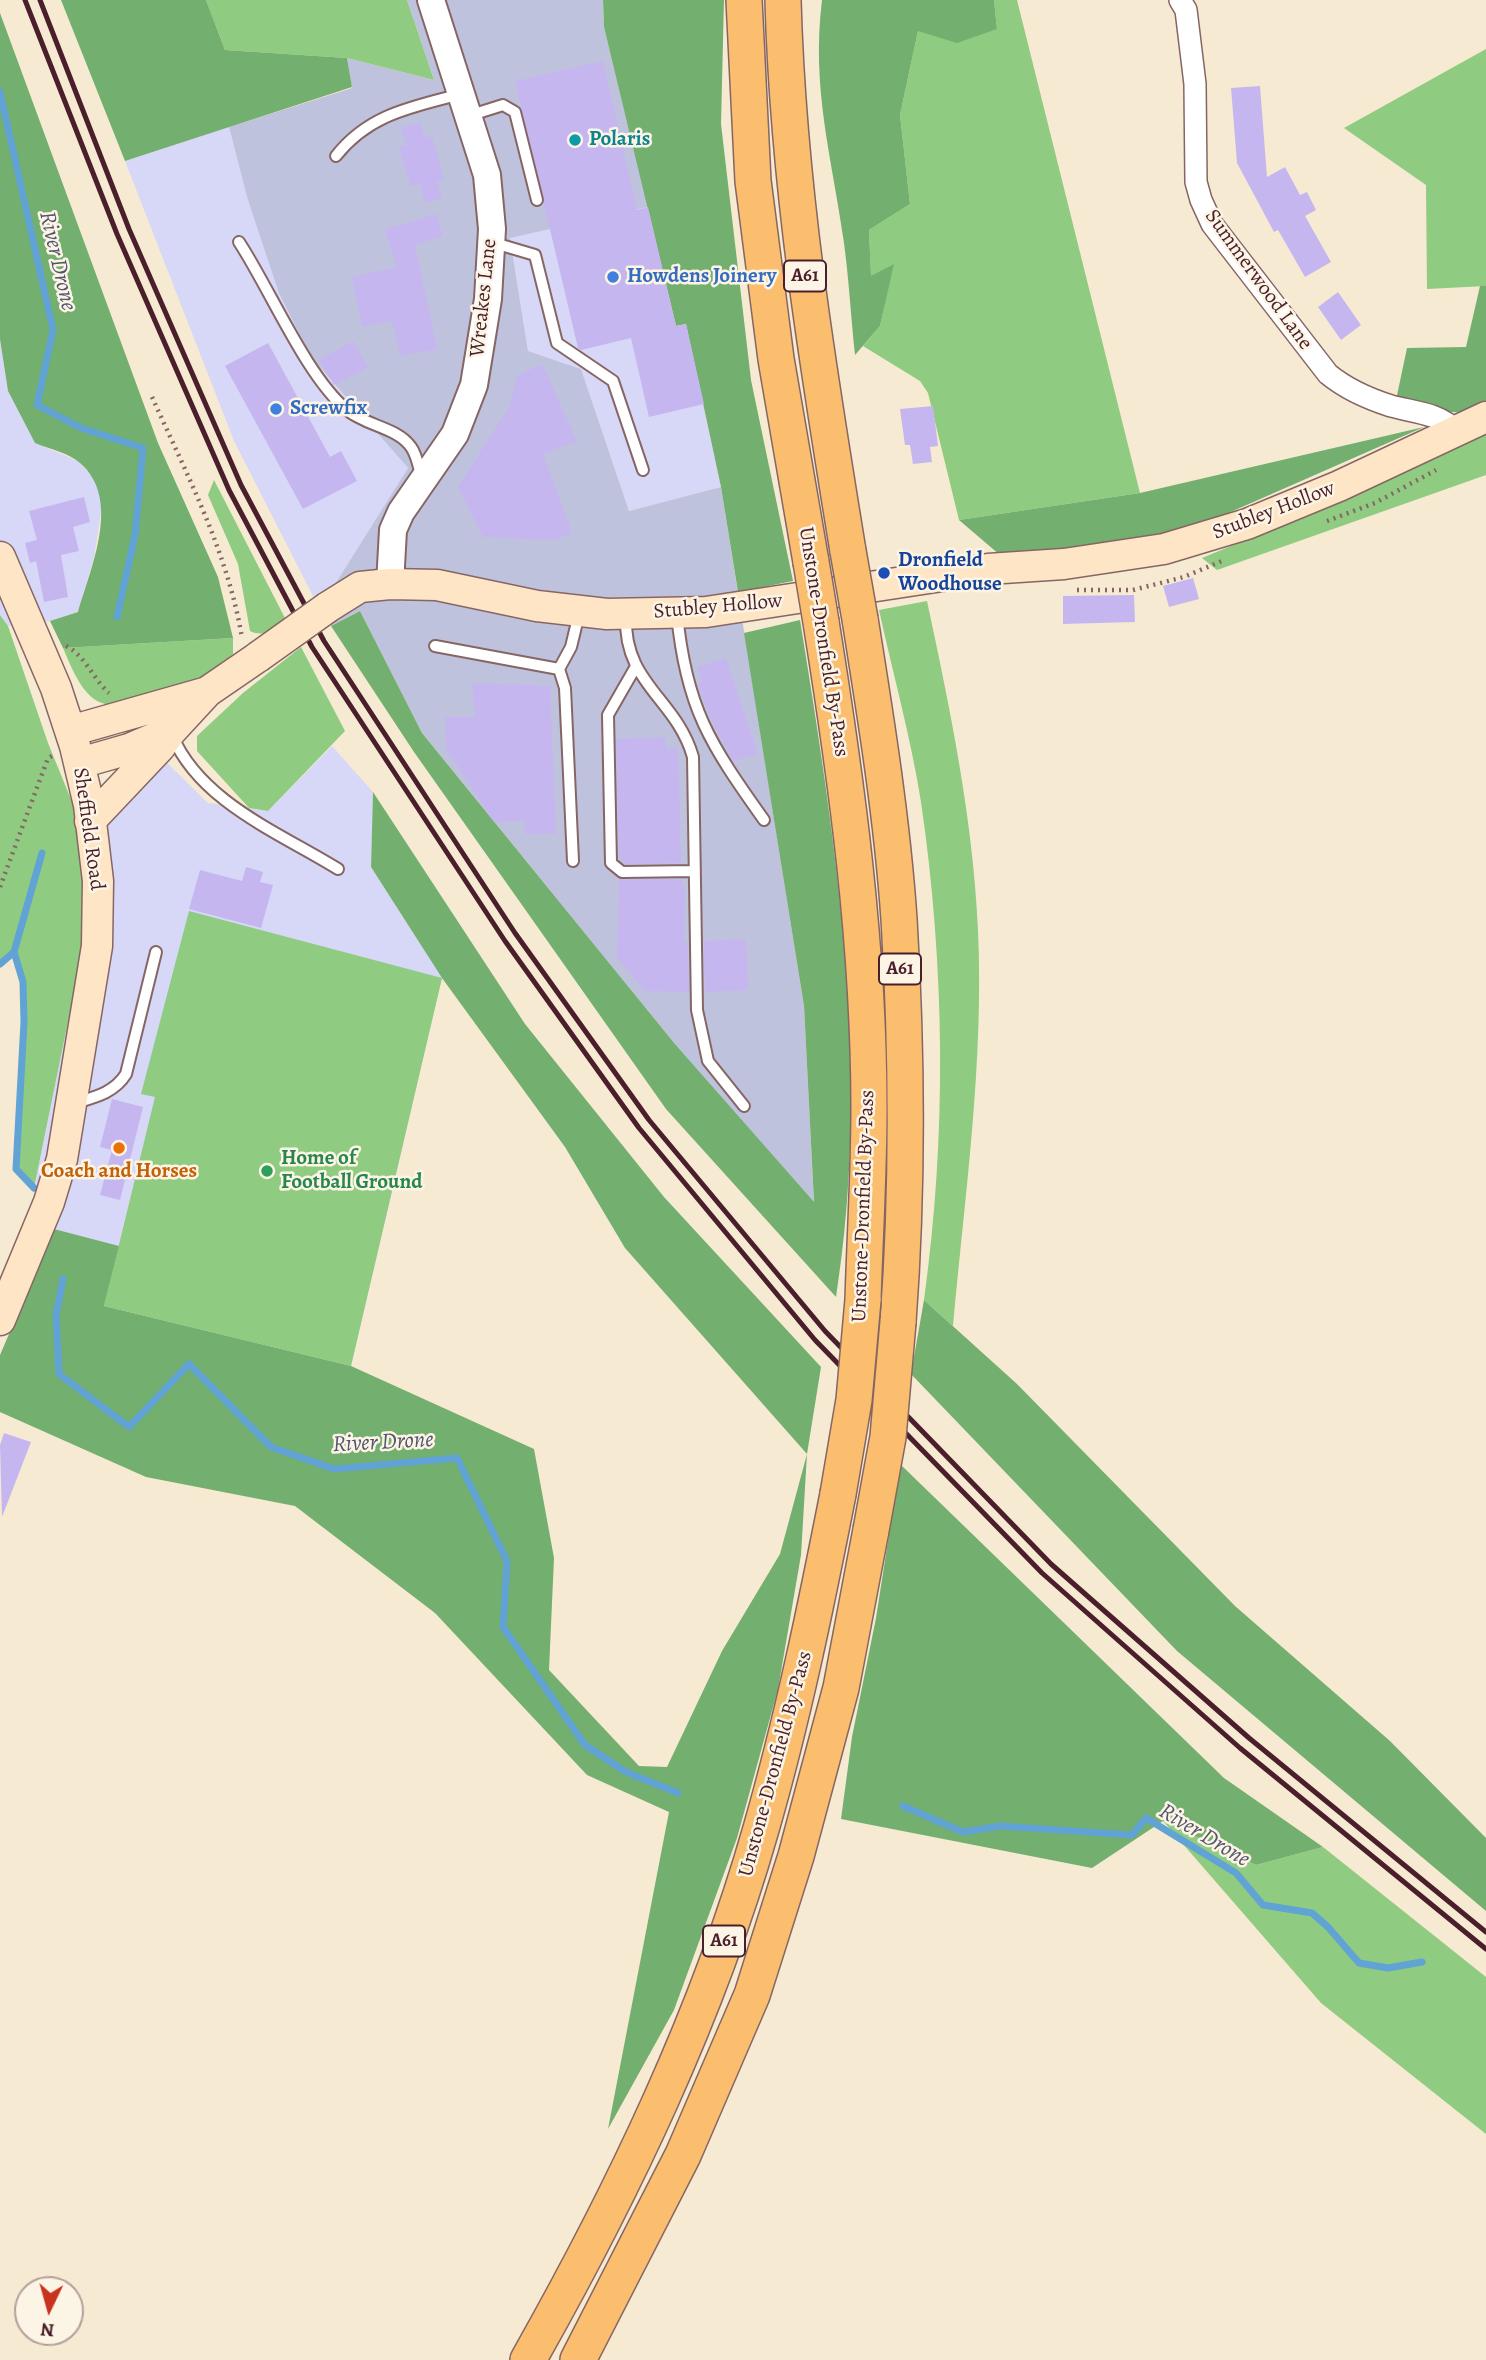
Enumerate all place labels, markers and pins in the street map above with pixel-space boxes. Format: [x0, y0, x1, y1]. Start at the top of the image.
place label: Polaris [589, 127, 650, 153]
marker: Polaris [567, 132, 583, 148]
place label: Howdens Joinery [627, 264, 776, 290]
marker: Howdens Joinery [605, 269, 621, 285]
place label: Screwfix [290, 396, 367, 422]
marker: Screwfix [268, 401, 284, 417]
place label: Dronfield Woodhouse [898, 548, 1002, 598]
marker: Dronfield Woodhouse [876, 565, 892, 581]
marker: Coach and Horses [111, 1140, 127, 1156]
place label: Home of Football Ground [281, 1146, 423, 1196]
place label: Coach and Horses [41, 1159, 197, 1185]
marker: Home of Football Ground [259, 1163, 275, 1179]

